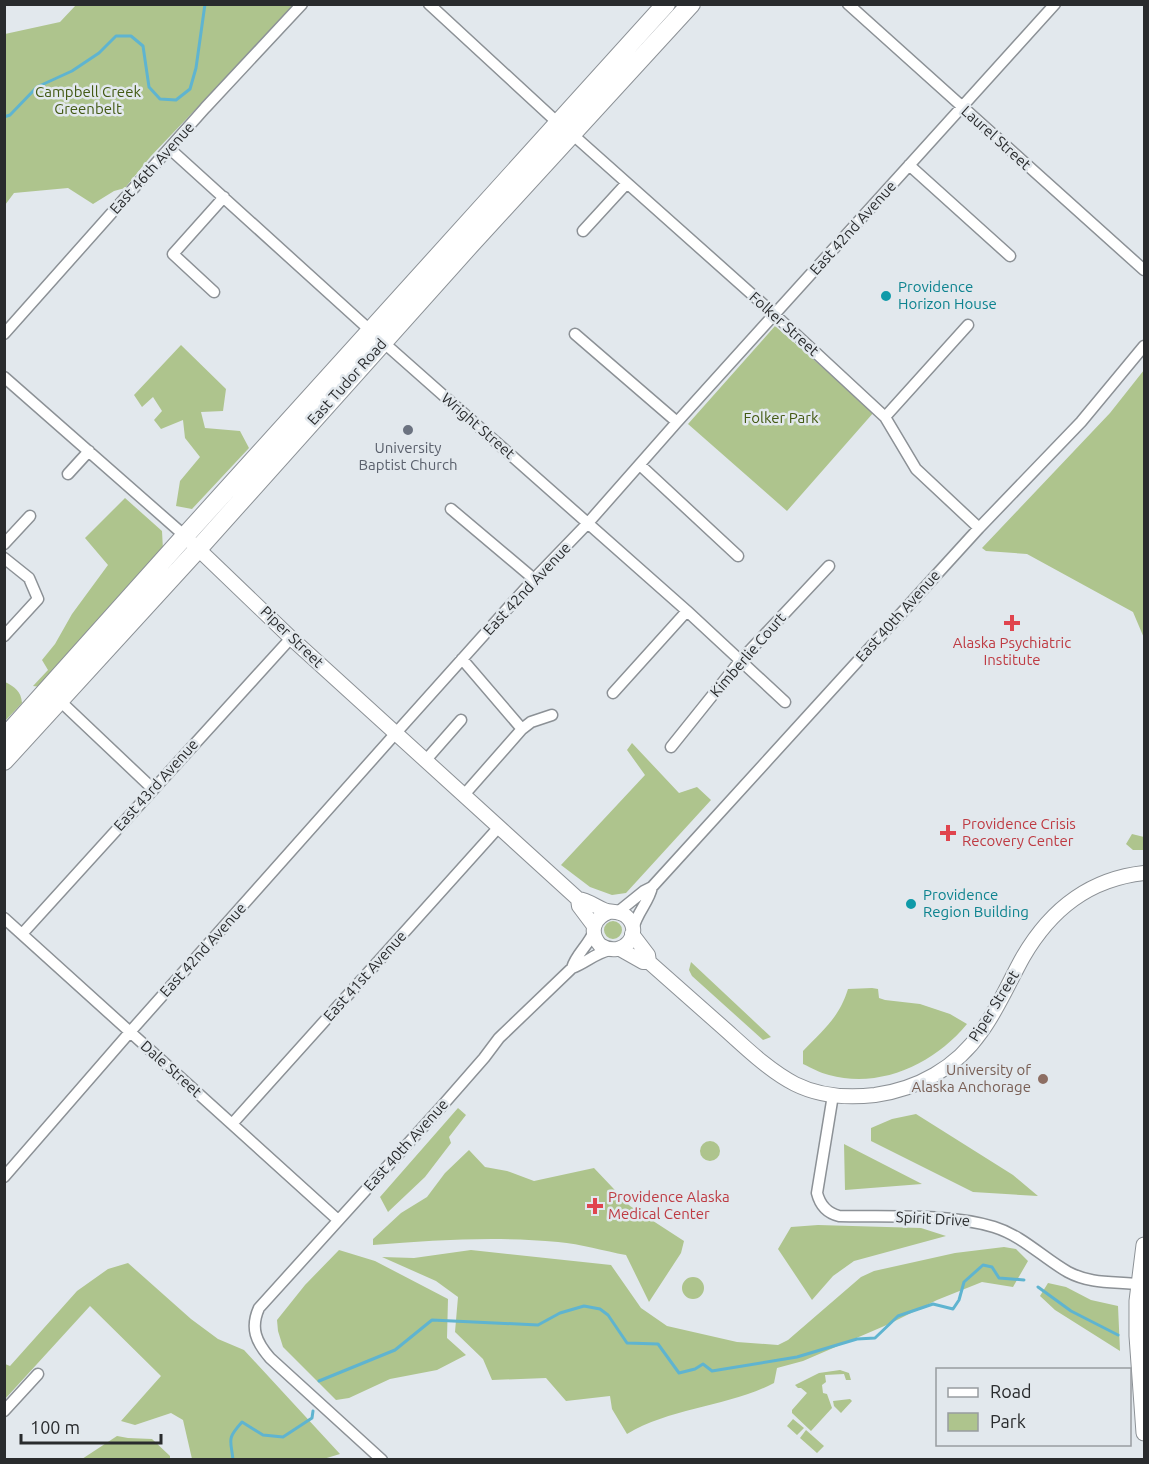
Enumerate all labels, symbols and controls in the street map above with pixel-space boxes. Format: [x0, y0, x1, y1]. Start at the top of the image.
park label: Campbell Creek Greenbelt [35, 83, 141, 117]
street label: Laurel Street [958, 102, 1034, 173]
street label: East 46th Avenue [106, 118, 197, 217]
street label: East 42nd Avenue [806, 177, 899, 278]
place label: Providence Horizon House [898, 278, 997, 312]
street label: Folker Street [746, 288, 822, 359]
marker: Providence Horizon House [879, 289, 893, 303]
street label: East Tudor Road [304, 335, 390, 428]
street label: Wright Street [438, 389, 518, 462]
park label: Folker Park [743, 409, 819, 426]
marker: University Baptist Church [401, 423, 415, 437]
place label: University Baptist Church [359, 439, 457, 473]
street label: East 42nd Avenue [479, 539, 574, 638]
street label: East 40th Avenue [852, 566, 943, 665]
street label: Piper Street [257, 603, 327, 671]
street label: Kimberlie Court [706, 609, 789, 700]
marker: Alaska Psychiatric Institute [1003, 614, 1021, 632]
place label: Alaska Psychiatric Institute [953, 634, 1071, 668]
street label: East 43rd Avenue [110, 735, 201, 834]
place label: Providence Crisis Recovery Center [962, 815, 1076, 849]
marker: Providence Crisis Recovery Center [939, 824, 957, 842]
place label: Providence Region Building [923, 886, 1029, 920]
marker: Providence Region Building [904, 897, 918, 911]
street label: East 42nd Avenue [156, 899, 249, 1000]
street label: East 41st Avenue [320, 927, 410, 1024]
street label: Piper Street [965, 967, 1022, 1044]
street label: Dale Street [137, 1037, 205, 1100]
place label: University of Alaska Anchorage [911, 1061, 1031, 1095]
marker: University of Alaska Anchorage [1036, 1072, 1050, 1086]
street label: East 40th Avenue [360, 1095, 451, 1194]
place label: Providence Alaska Medical Center [608, 1188, 730, 1222]
marker: Providence Alaska Medical Center [586, 1197, 604, 1215]
street label: Spirit Drive [895, 1208, 971, 1229]
legend [936, 1368, 1131, 1446]
text: Road [990, 1381, 1032, 1401]
scale bar [21, 1407, 160, 1445]
text: Park [990, 1411, 1026, 1431]
text: 100 m [30, 1417, 80, 1437]

